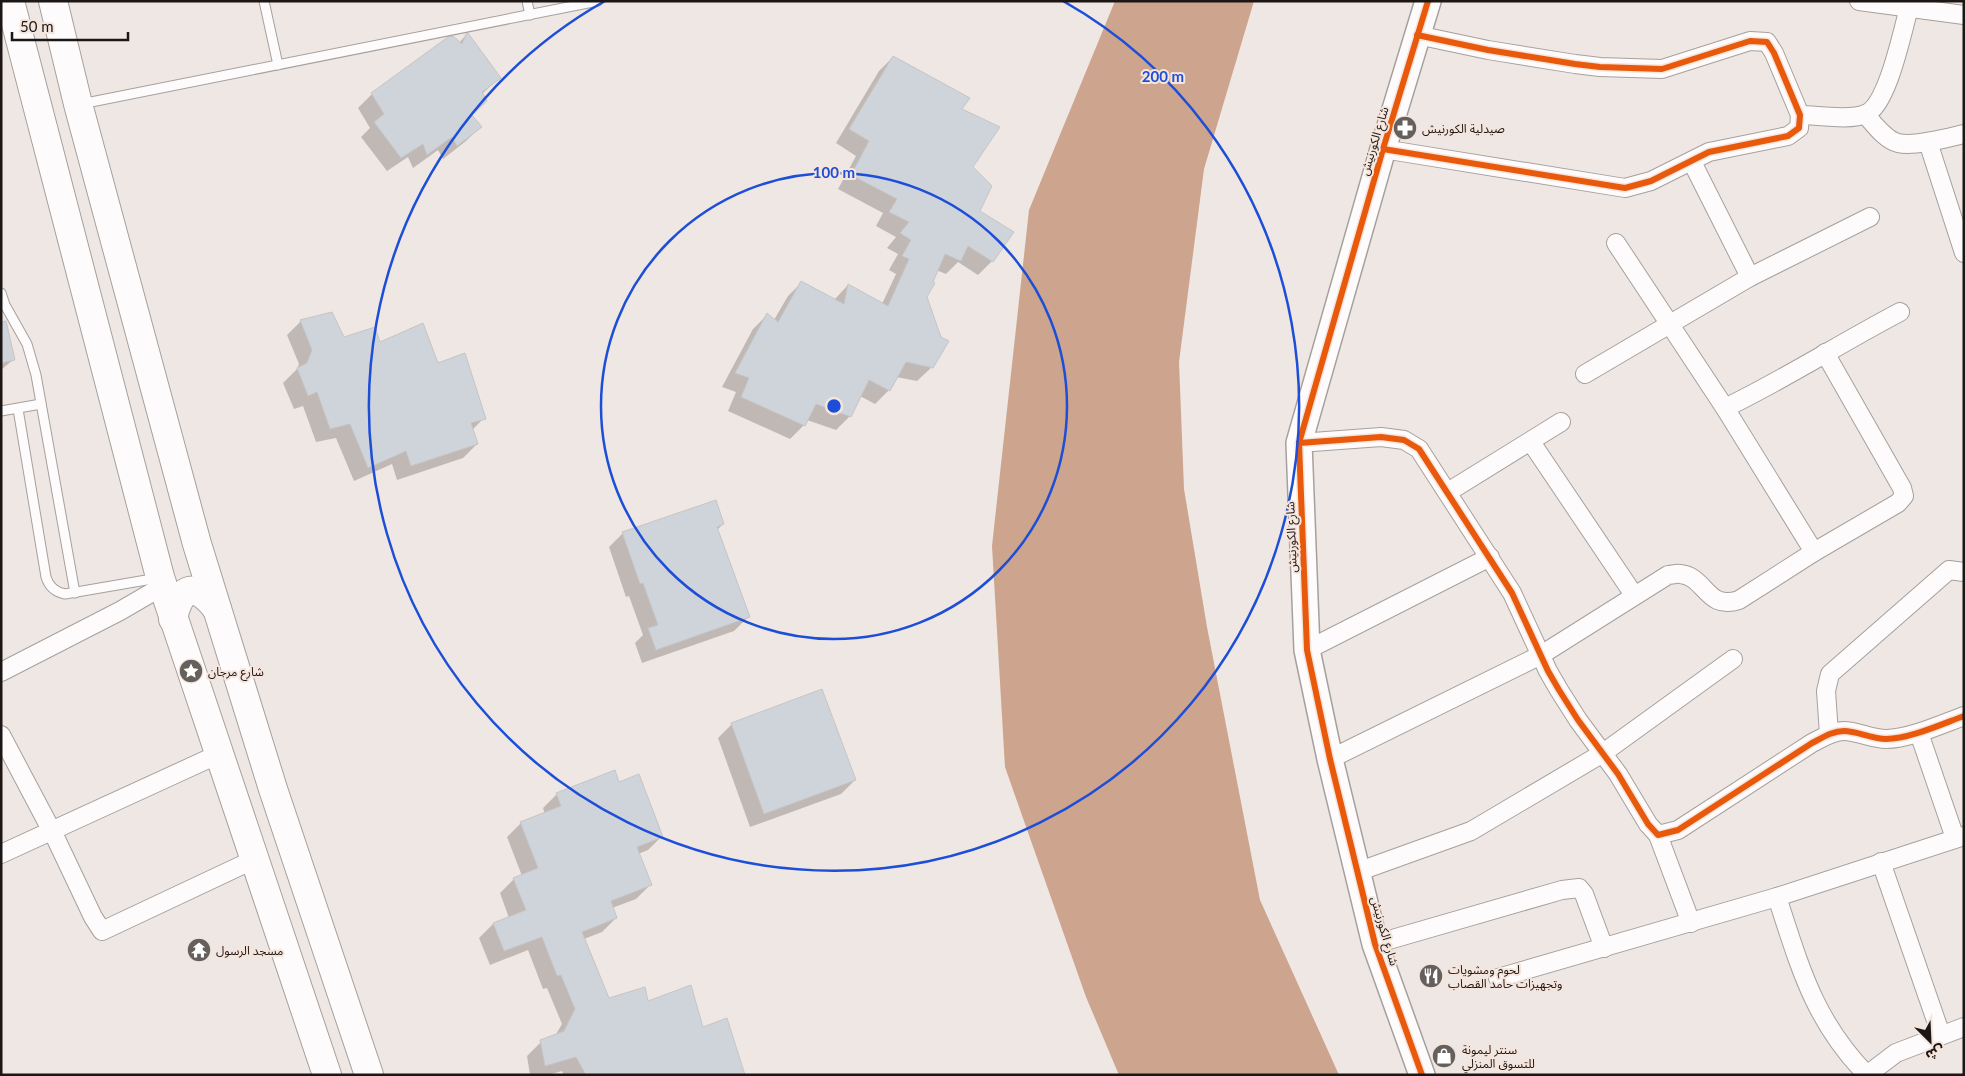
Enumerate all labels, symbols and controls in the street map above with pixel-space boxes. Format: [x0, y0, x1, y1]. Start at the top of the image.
scale bar [12, 10, 129, 42]
text: 50 m [20, 17, 54, 35]
text: 200 m [1142, 67, 1184, 85]
street label: شارع الكورنيش [1356, 105, 1393, 178]
pharmacy icon: صيدلية الكورنيش [1392, 115, 1418, 141]
place label: صيدلية الكورنيش [1422, 121, 1505, 136]
text: 100 m [813, 163, 855, 181]
centre of rings [825, 397, 843, 415]
street label: شارع الكورنيش [1282, 501, 1302, 573]
place icon: شارع مرجان [178, 658, 204, 684]
place label: شارع مرجان [208, 664, 264, 681]
street label: شارع الكورنيش [1366, 895, 1402, 968]
temple icon: مسجد الرسول [186, 937, 212, 963]
place label: مسجد الرسول [216, 943, 283, 958]
place label: لحوم ومشويات وتجهيزات حامد القصاب [1448, 962, 1562, 991]
restaurant icon: لحوم ومشويات وتجهيزات حامد القصاب [1418, 963, 1444, 989]
north arrow [1905, 1016, 1955, 1066]
place label: سنتر ليمونة للتسوق المنزلي [1462, 1042, 1535, 1073]
text: ش [1923, 1042, 1948, 1065]
shop icon: سنتر ليمونة للتسوق المنزلي [1431, 1043, 1457, 1069]

